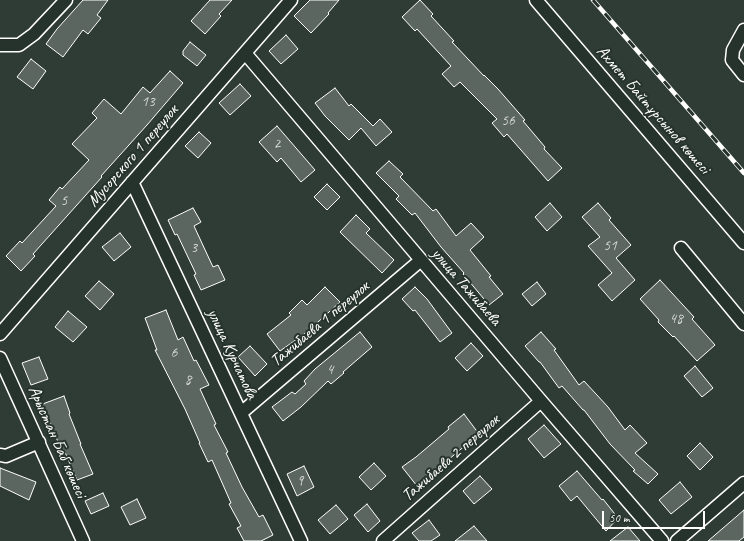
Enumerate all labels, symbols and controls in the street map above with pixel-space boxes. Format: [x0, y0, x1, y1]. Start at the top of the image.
street label: Ахмет Байтұрсынов көшесі [592, 42, 714, 178]
house number: 13 [141, 93, 155, 111]
street label: Мусорского 1 переулок [83, 101, 183, 211]
house number: 56 [501, 112, 515, 130]
house number: 2 [274, 135, 280, 153]
house number: 5 [61, 192, 67, 210]
house number: 51 [603, 237, 617, 255]
house number: 3 [191, 239, 197, 257]
street label: улица Тажибаева [427, 244, 505, 330]
street label: Тажибаева 1 переулок [266, 277, 374, 371]
street label: улица Курчатова [202, 305, 262, 403]
house number: 48 [669, 310, 683, 328]
house number: 6 [171, 344, 177, 362]
house number: 4 [327, 361, 333, 379]
house number: 8 [185, 371, 191, 389]
street label: Арыстан Баб көшесі [23, 383, 91, 501]
street label: Тажибаева 2 переулок [398, 410, 504, 506]
house number: 9 [297, 472, 303, 490]
scale bar [604, 503, 707, 529]
text: 50 m [609, 510, 629, 526]

